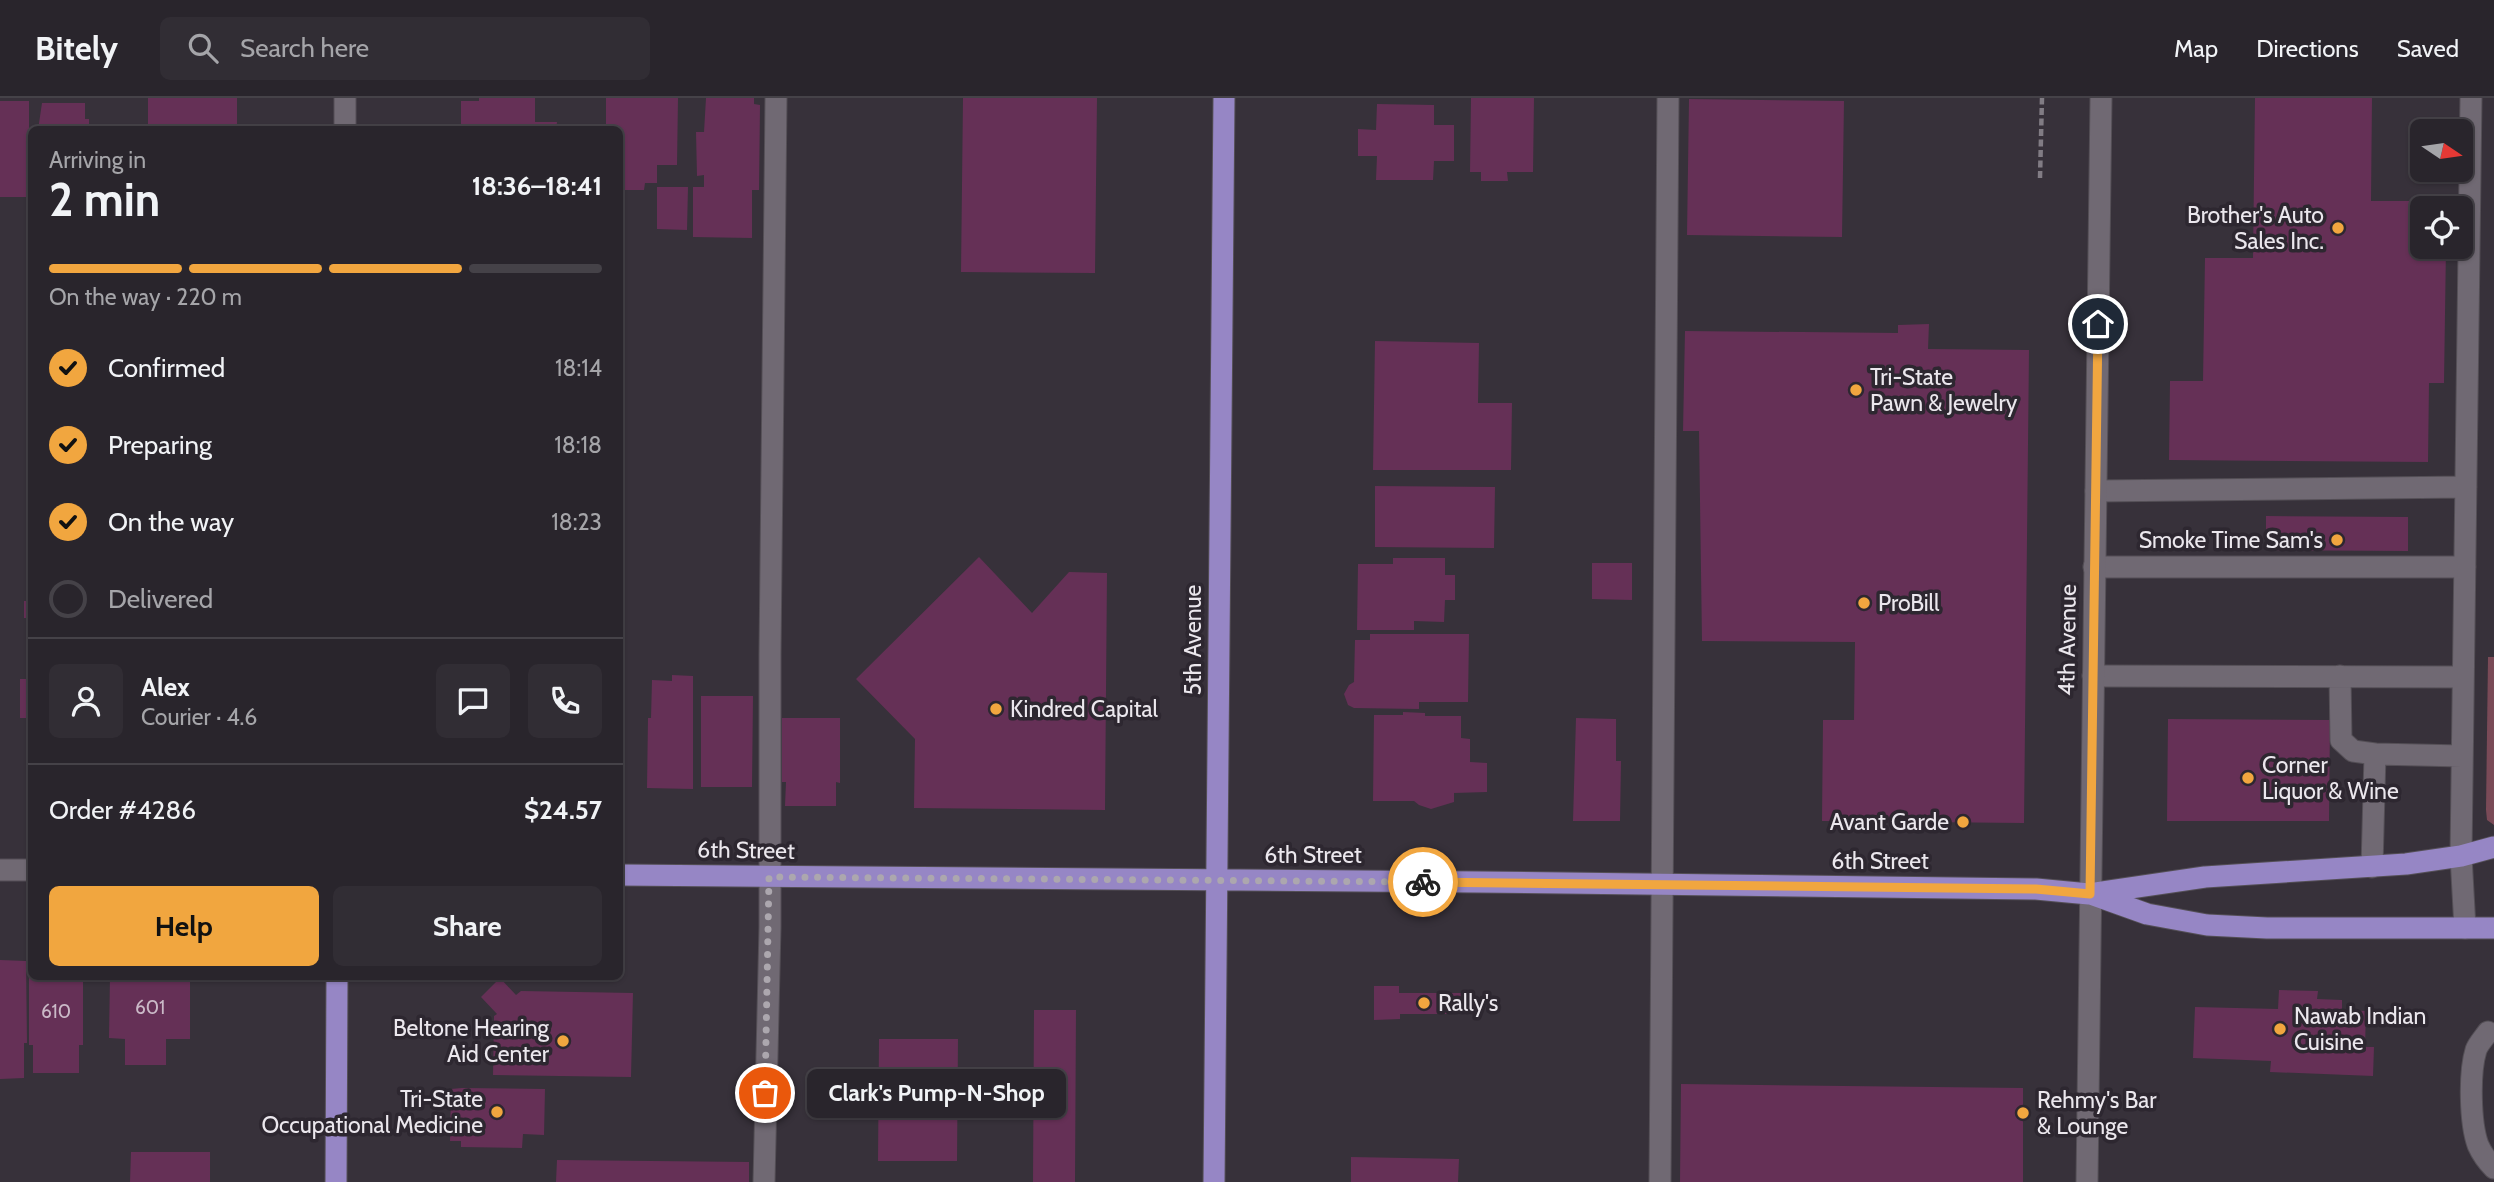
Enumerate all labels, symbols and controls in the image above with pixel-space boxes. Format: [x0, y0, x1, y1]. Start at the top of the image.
search box [160, 17, 650, 80]
text: Bitely [35, 28, 118, 68]
icon: search [184, 29, 222, 67]
text: Search here [240, 32, 369, 64]
text: Map [2174, 34, 2218, 63]
text: Directions [2256, 34, 2359, 63]
text: Saved [2397, 34, 2459, 63]
north arrow [2410, 119, 2473, 182]
map controls [2410, 119, 2473, 259]
text: Arriving in [49, 146, 146, 174]
text: 18:36–18:41 [472, 170, 602, 202]
text: 2 min [49, 172, 160, 228]
button: locate [2410, 196, 2473, 259]
place label: Brother's Auto Sales Inc. [2187, 201, 2324, 255]
marker: Brother's Auto Sales Inc. [2330, 220, 2346, 236]
text: On the way · 220 m [49, 283, 242, 311]
pin [2068, 294, 2128, 354]
icon: home [2079, 305, 2117, 343]
icon: check [49, 349, 87, 387]
text: Confirmed [108, 352, 225, 384]
text: 18:14 [555, 354, 602, 382]
place label: Tri-State Pawn & Jewelry [1870, 363, 2018, 417]
marker: Tri-State Pawn & Jewelry [1848, 382, 1864, 398]
icon: check [49, 426, 87, 464]
text: Preparing [108, 429, 212, 461]
text: 18:18 [554, 431, 602, 459]
icon: check [49, 503, 87, 541]
text: On the way [108, 506, 234, 538]
text: 18:23 [551, 508, 602, 536]
place label: Smoke Time Sam's [2139, 526, 2323, 554]
marker: Smoke Time Sam's [2329, 532, 2345, 548]
text: Delivered [108, 583, 213, 615]
street label: 5th Avenue [1179, 584, 1207, 695]
street label: 4th Avenue [2052, 584, 2082, 696]
place label: ProBill [1878, 589, 1940, 617]
marker: ProBill [1856, 595, 1872, 611]
button: person [49, 664, 123, 738]
button: chat [436, 664, 510, 738]
button: phone [528, 664, 602, 738]
text: Alex [141, 671, 190, 703]
place label: Kindred Capital [1010, 695, 1158, 723]
marker: Kindred Capital [988, 701, 1004, 717]
text: Courier · 4.6 [141, 703, 257, 731]
place label: Corner Liquor & Wine [2262, 751, 2399, 805]
marker: Corner Liquor & Wine [2240, 770, 2256, 786]
text: Order #4286 [49, 794, 196, 826]
text: $24.57 [524, 794, 602, 826]
place label: Avant Garde [1830, 808, 1949, 836]
marker: Avant Garde [1955, 814, 1971, 830]
street label: 6th Street [697, 835, 795, 865]
street label: 6th Street [1264, 841, 1362, 869]
courier [1388, 847, 1458, 917]
street label: 6th Street [1831, 847, 1929, 875]
icon: bike [1404, 863, 1442, 901]
button: Help [49, 886, 319, 966]
button: Share [333, 886, 602, 966]
place label: Rally's [1438, 989, 1498, 1017]
marker: Rally's [1416, 995, 1432, 1011]
house number: 601 [135, 996, 165, 1019]
house number: 610 [41, 1000, 71, 1023]
place label: Nawab Indian Cuisine [2294, 1002, 2426, 1056]
place label: Beltone Hearing Aid Center [393, 1014, 550, 1068]
marker: Nawab Indian Cuisine [2272, 1021, 2288, 1037]
marker: Beltone Hearing Aid Center [555, 1033, 571, 1049]
pin [735, 1063, 795, 1123]
callout: Clark's Pump-N-Shop [807, 1068, 1066, 1118]
icon: bag [746, 1074, 784, 1112]
text: Clark's Pump-N-Shop [828, 1079, 1045, 1107]
place label: Tri-State Occupational Medicine [261, 1085, 483, 1139]
place label: Rehmy's Bar & Lounge [2037, 1086, 2157, 1140]
marker: Tri-State Occupational Medicine [489, 1104, 505, 1120]
marker: Rehmy's Bar & Lounge [2015, 1105, 2031, 1121]

